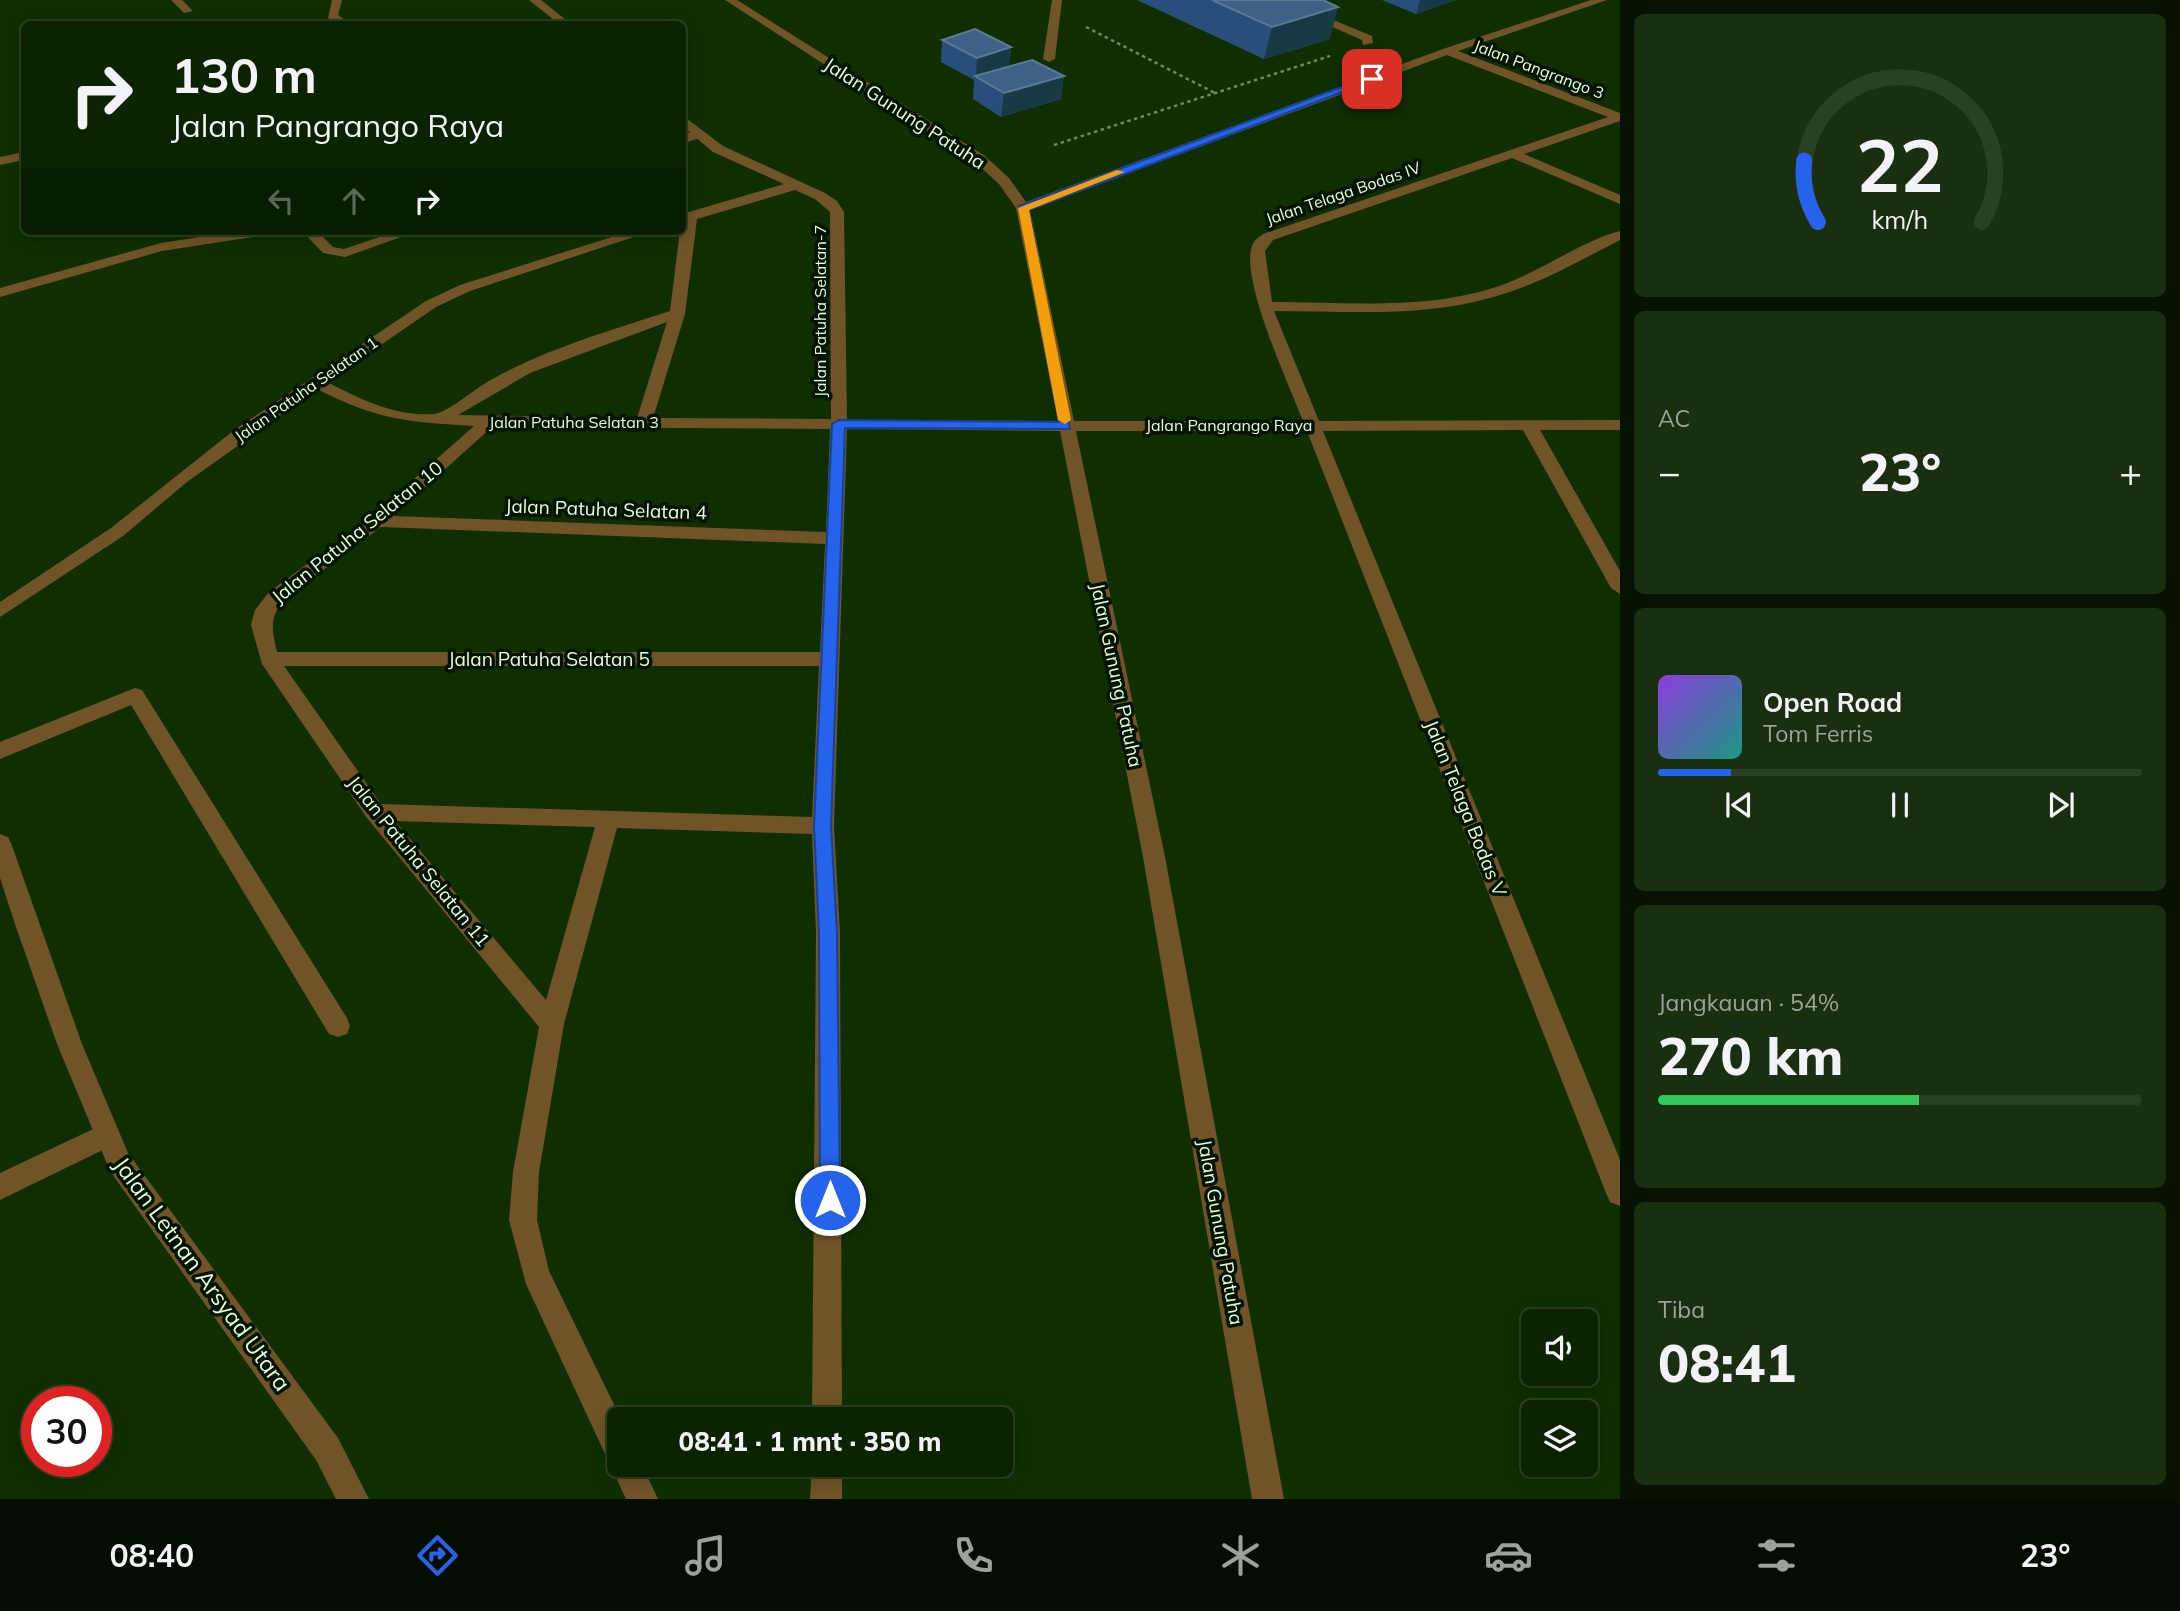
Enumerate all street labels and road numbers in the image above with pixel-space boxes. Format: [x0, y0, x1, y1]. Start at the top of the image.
street label: Jalan Pangrango 3 [1471, 35, 1607, 103]
street label: Jalan Gunung Patuha [820, 52, 990, 174]
street label: Jalan Telaga Bodas IV [1263, 157, 1424, 229]
street label: Jalan Patuha Selatan-7 [810, 225, 830, 397]
street label: Jalan Patuha Selatan 1 [231, 332, 381, 446]
street label: Jalan Patuha Selatan 3 [489, 412, 659, 432]
street label: Jalan Pangrango Raya [1146, 415, 1312, 435]
street label: Jalan Patuha Selatan 10 [267, 456, 447, 608]
street label: Jalan Patuha Selatan 4 [505, 493, 707, 525]
street label: Jalan Gunung Patuha [1086, 581, 1148, 769]
street label: Jalan Patuha Selatan 5 [448, 647, 650, 671]
street label: Jalan Telaga Bodas V [1420, 716, 1513, 900]
street label: Jalan Patuha Selatan 11 [343, 771, 495, 951]
street label: Jalan Gunung Patuha [1193, 1138, 1249, 1326]
street label: Jalan Letnan Arsyad Utara [108, 1151, 297, 1396]

